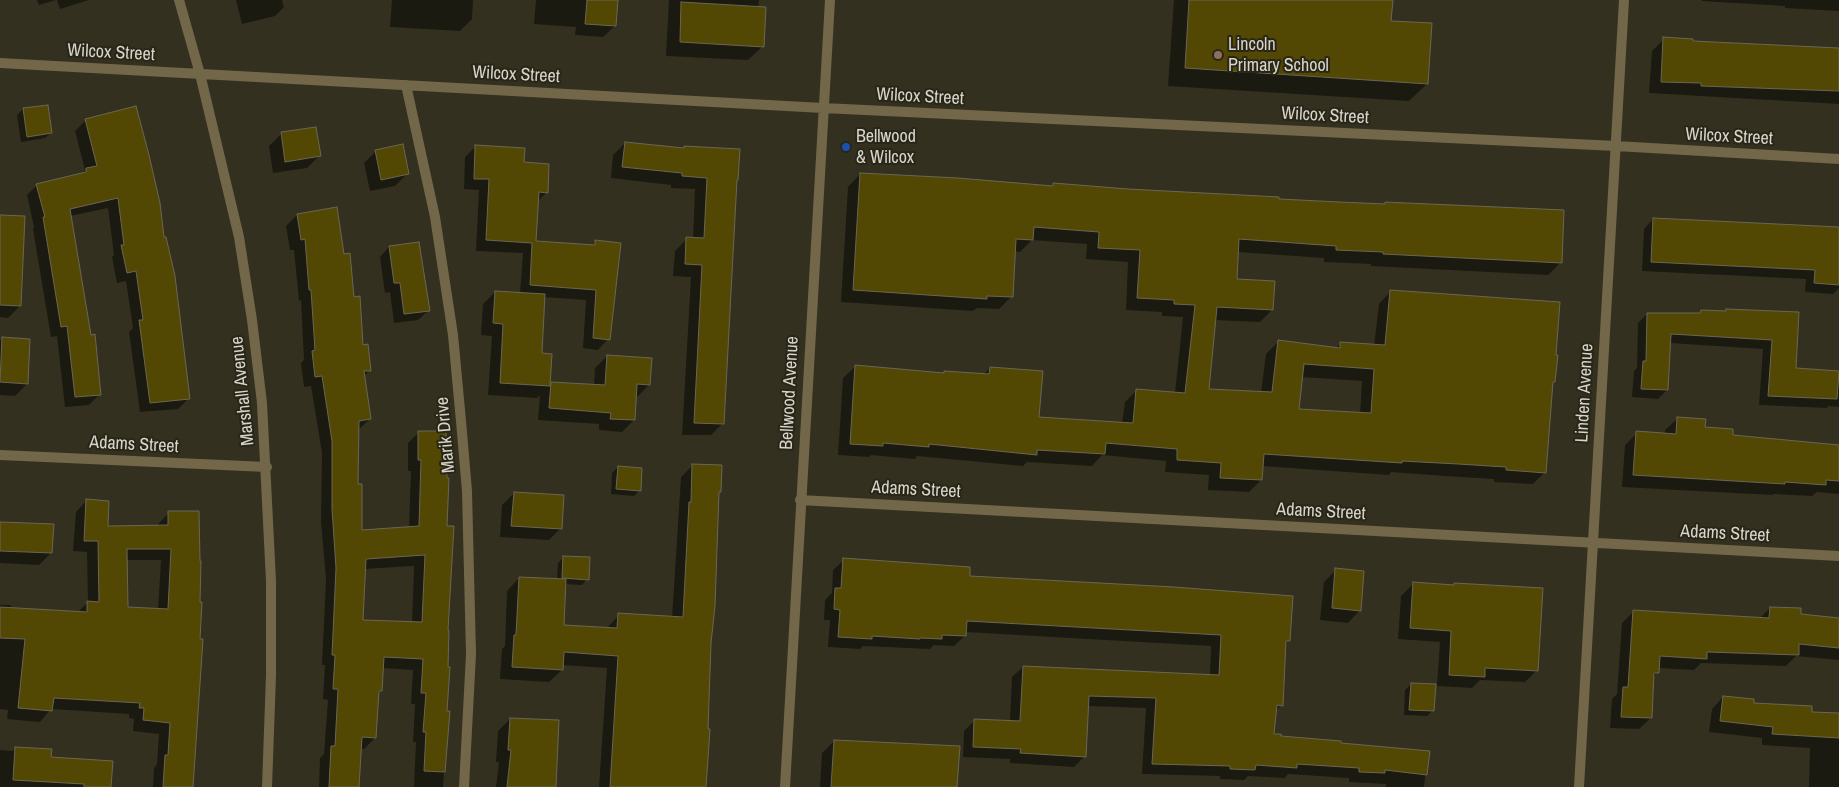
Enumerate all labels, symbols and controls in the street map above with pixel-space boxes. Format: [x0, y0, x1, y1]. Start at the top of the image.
place label: Lincoln Primary School [1228, 34, 1329, 76]
street label: Wilcox Street [67, 40, 155, 66]
marker: Lincoln Primary School [1212, 49, 1224, 61]
street label: Wilcox Street [472, 62, 560, 88]
street label: Wilcox Street [876, 84, 964, 110]
street label: Wilcox Street [1281, 103, 1369, 129]
street label: Wilcox Street [1685, 124, 1773, 150]
place label: Bellwood & Wilcox [856, 126, 916, 168]
marker: Bellwood & Wilcox [840, 141, 852, 153]
street label: Marshall Avenue [227, 335, 259, 447]
street label: Bellwood Avenue [776, 336, 804, 450]
street label: Linden Avenue [1572, 343, 1598, 443]
street label: Marik Drive [432, 396, 460, 474]
street label: Adams Street [89, 432, 179, 458]
street label: Adams Street [871, 477, 961, 503]
street label: Adams Street [1276, 499, 1366, 525]
street label: Adams Street [1680, 521, 1770, 547]

